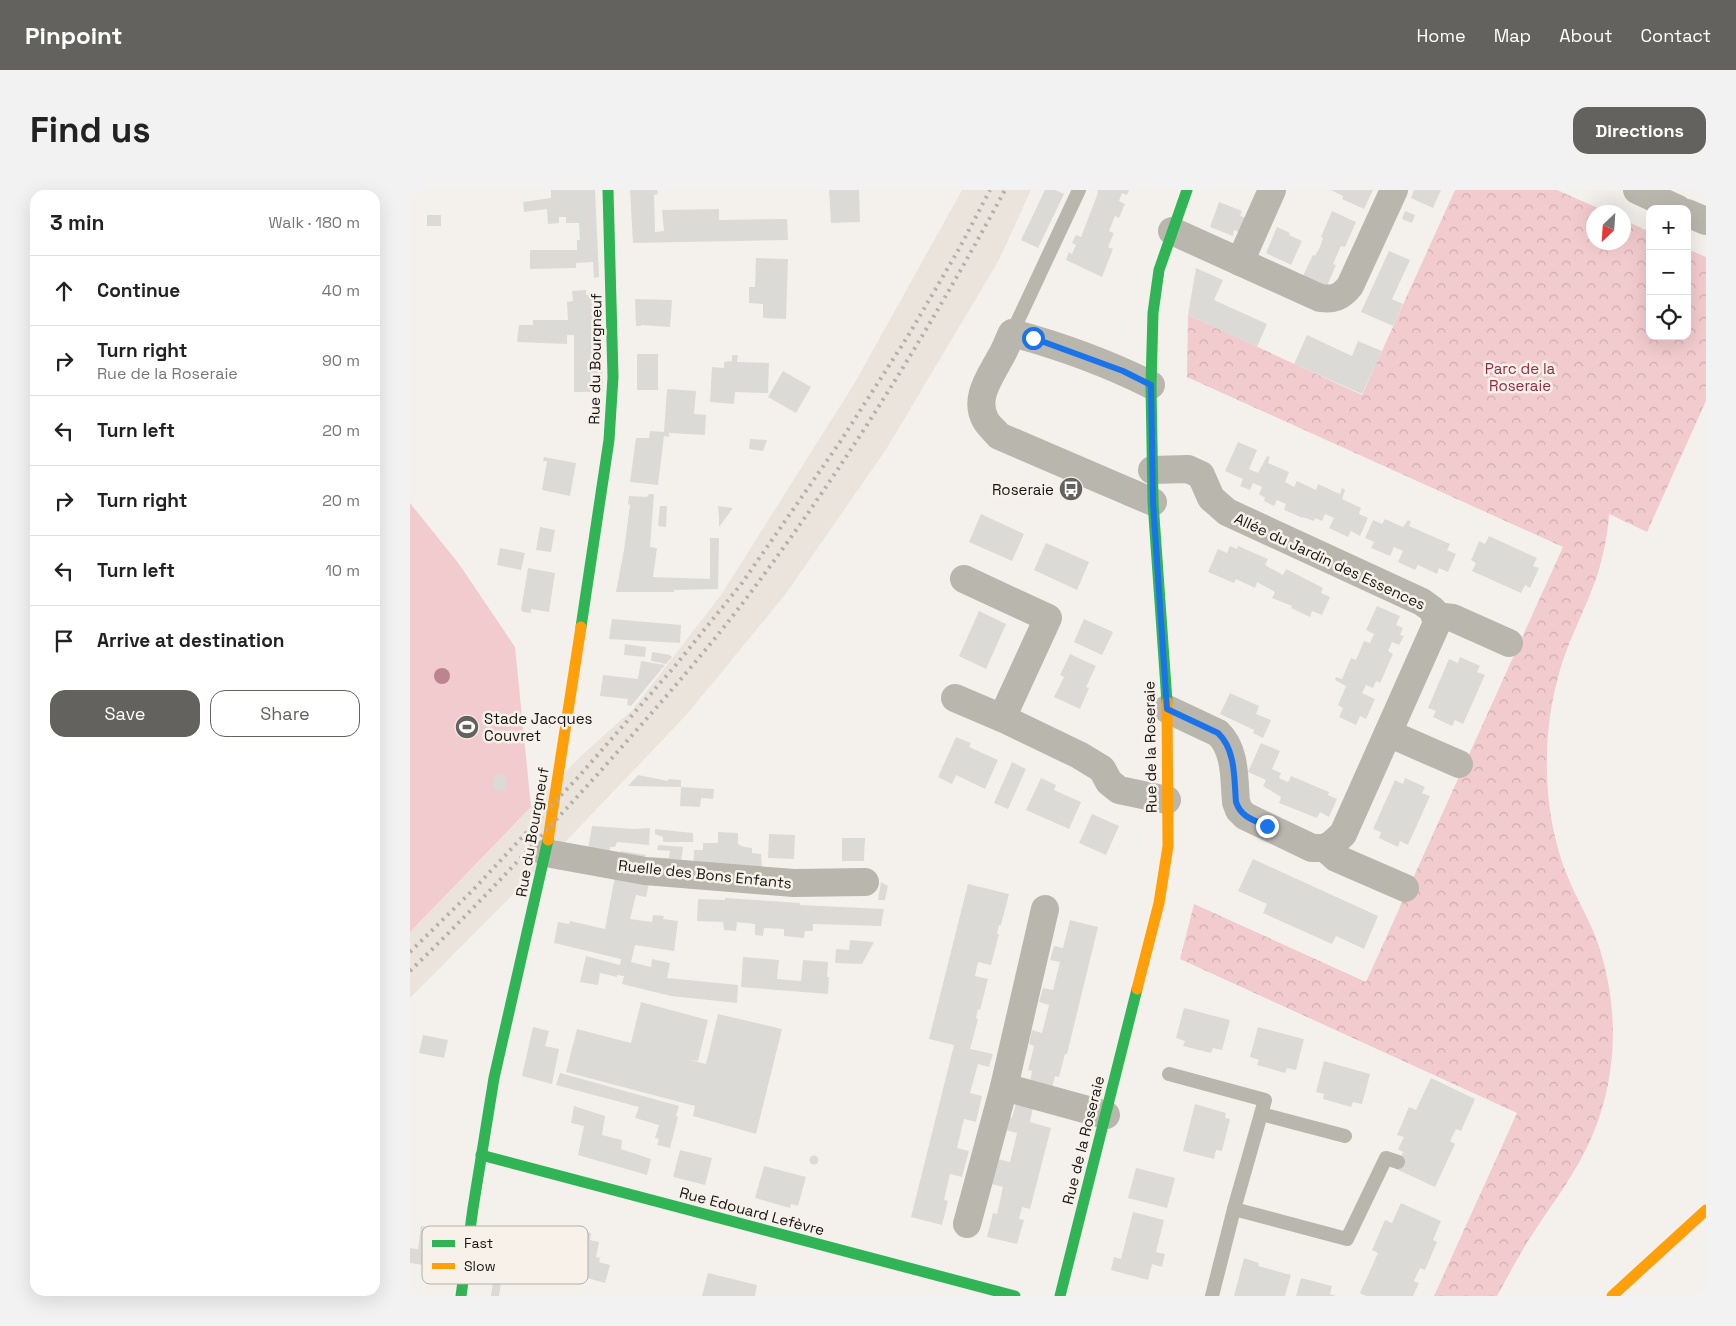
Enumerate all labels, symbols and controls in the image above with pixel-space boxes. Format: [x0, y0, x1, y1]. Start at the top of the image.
text: Pinpoint [25, 20, 122, 51]
text: Home [1417, 24, 1466, 47]
text: Map [1494, 24, 1531, 47]
text: About [1559, 24, 1613, 47]
text: Contact [1641, 24, 1711, 47]
button: Directions [1573, 107, 1706, 154]
text: Find us [30, 108, 151, 152]
north arrow [1586, 205, 1631, 250]
map controls [1646, 205, 1691, 340]
button: + [1646, 205, 1691, 250]
text: 3 min [50, 209, 105, 236]
text: Walk · 180 m [268, 212, 360, 233]
button: − [1646, 250, 1691, 295]
icon: ahead [50, 277, 78, 305]
text: Continue [97, 278, 180, 303]
text: 40 m [322, 280, 360, 301]
street label: Rue du Bourgneuf [584, 293, 606, 425]
button: locate [1646, 295, 1691, 340]
route start [1022, 327, 1045, 350]
text: Turn right [97, 338, 187, 363]
icon: right [50, 347, 78, 375]
text: 90 m [322, 350, 360, 371]
park label: Parc de la Roseraie [1485, 359, 1556, 395]
text: Rue de la Roseraie [97, 363, 238, 384]
icon: left [50, 417, 78, 445]
text: Turn left [97, 418, 175, 443]
text: 20 m [322, 420, 360, 441]
bus stop icon: Roseraie [1058, 476, 1084, 502]
place label: Roseraie [992, 480, 1054, 499]
icon: right [50, 487, 78, 515]
text: Turn right [97, 488, 187, 513]
text: 20 m [322, 490, 360, 511]
street label: Allée du Jardin des Essences [1232, 508, 1429, 614]
icon: left [50, 557, 78, 585]
text: Turn left [97, 558, 175, 583]
text: 10 m [325, 560, 360, 581]
icon: arrive [50, 627, 78, 655]
text: Arrive at destination [97, 628, 285, 653]
street label: Rue de la Roseraie [1139, 681, 1161, 813]
button: Save [50, 690, 200, 737]
button: Share [210, 690, 360, 737]
place label: Stade Jacques Couvret [484, 709, 593, 745]
sports icon: Stade Jacques Couvret [454, 714, 480, 740]
street label: Rue du Bourgneuf [511, 765, 553, 898]
route end [1256, 815, 1279, 838]
street label: Ruelle des Bons Enfants [617, 855, 793, 893]
street label: Rue de la Roseraie [1058, 1074, 1108, 1206]
street label: Rue Edouard Lefèvre [677, 1182, 827, 1240]
legend [422, 1226, 588, 1284]
text: Fast [464, 1234, 493, 1252]
text: Slow [464, 1257, 496, 1275]

